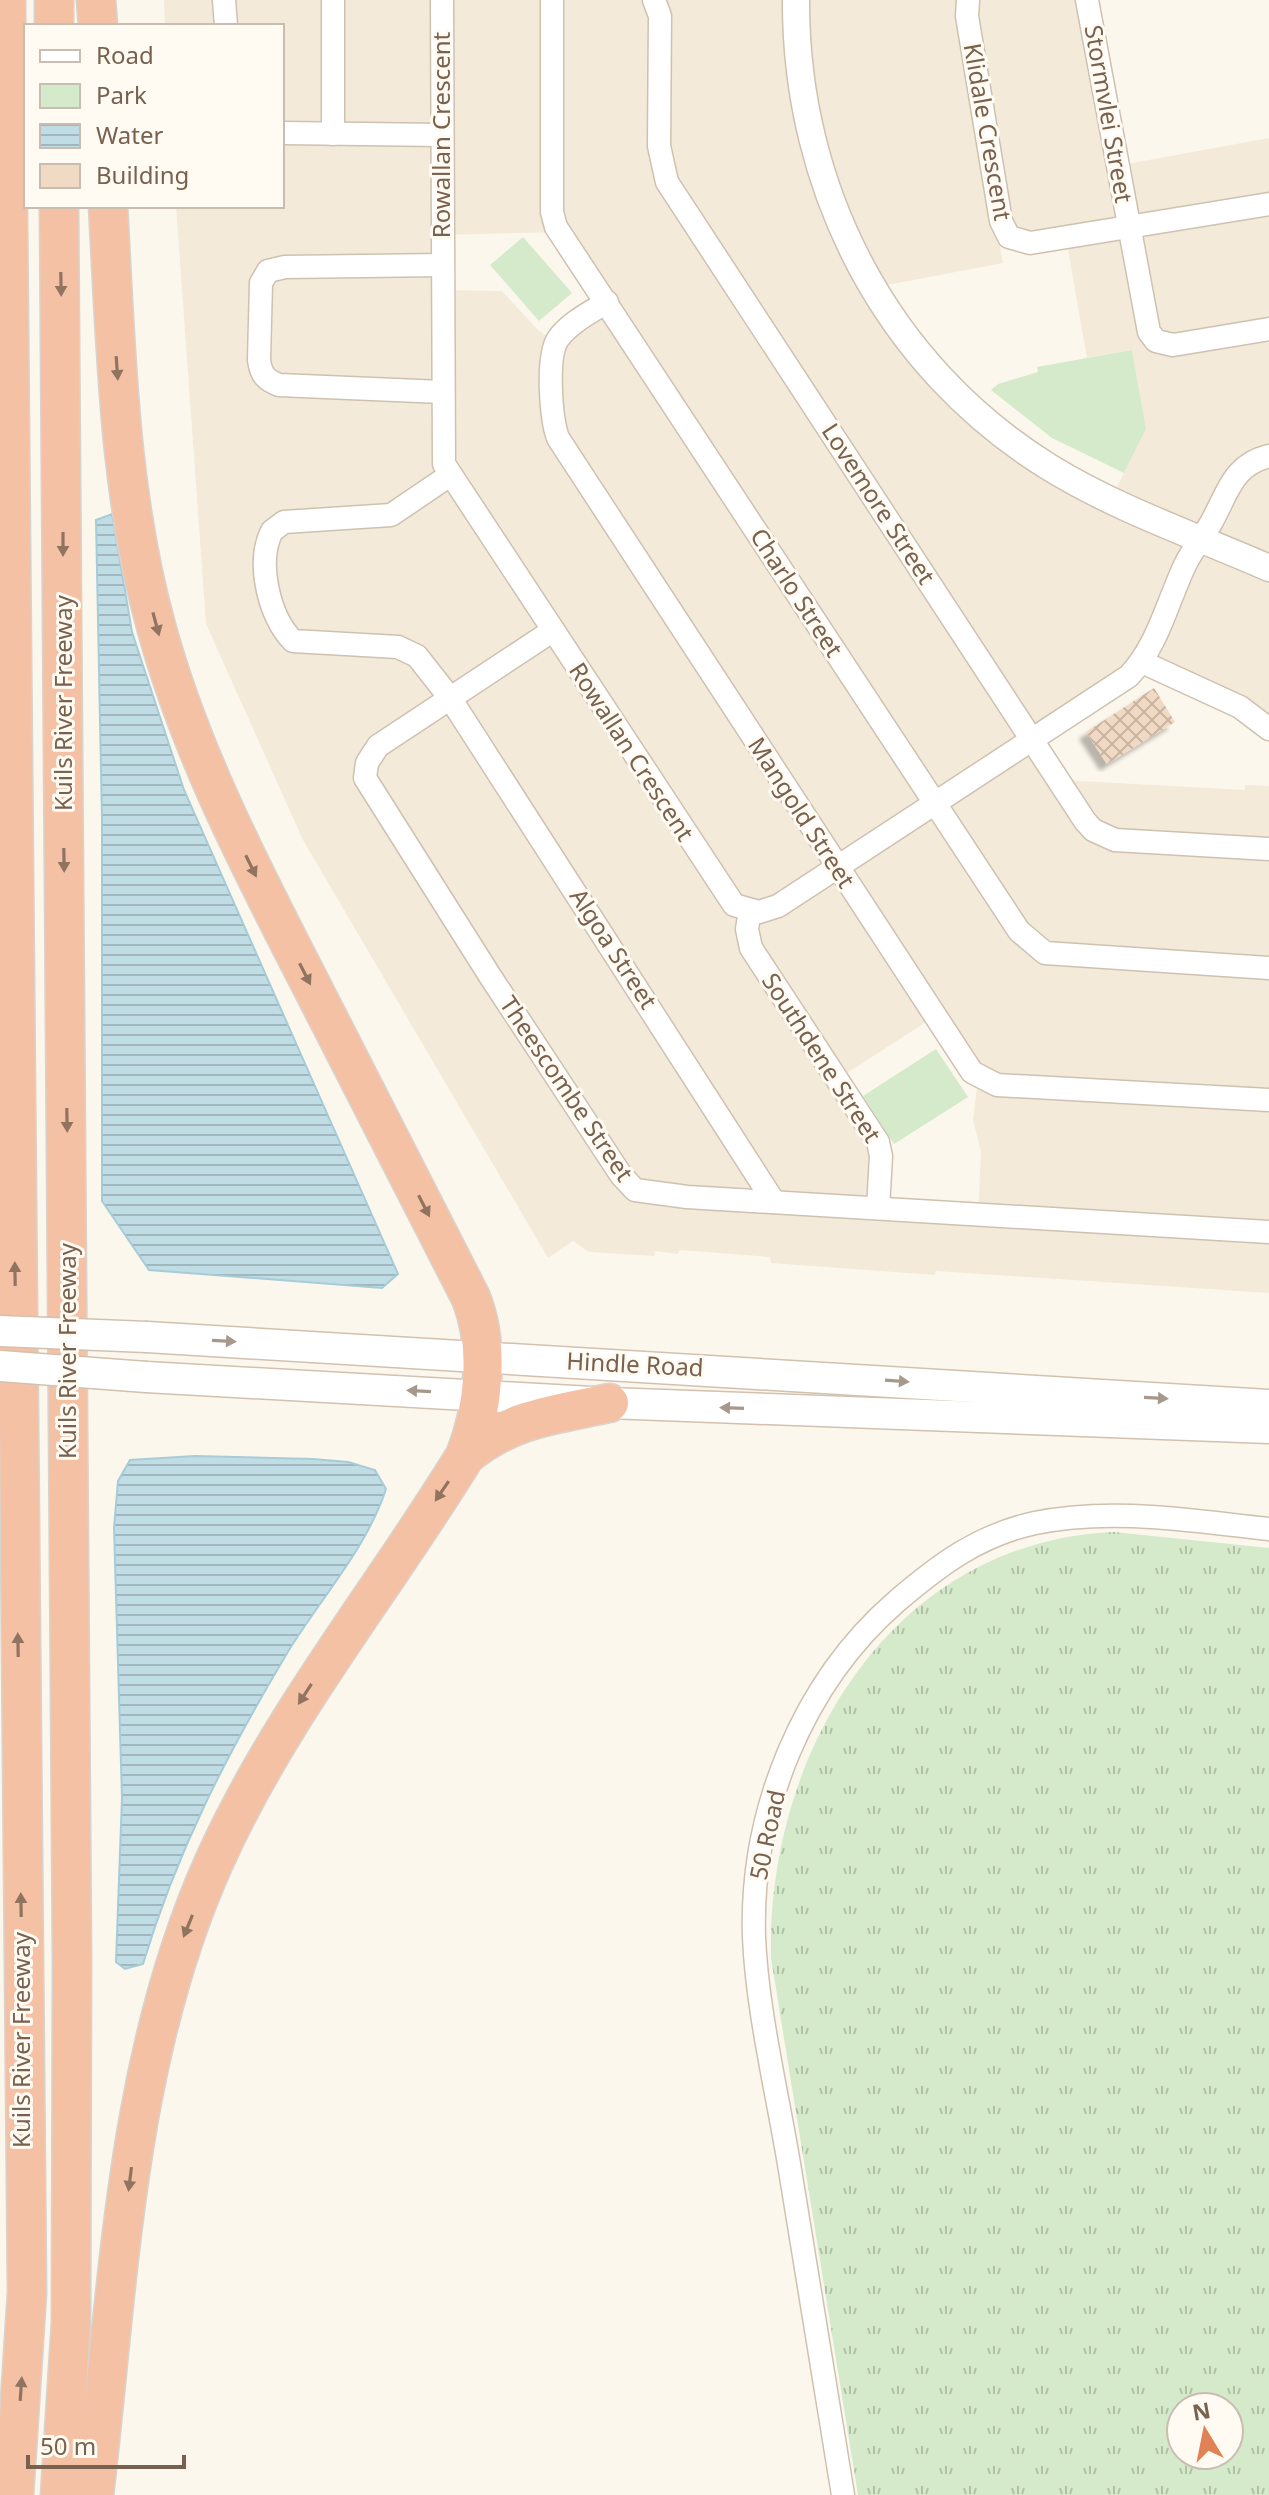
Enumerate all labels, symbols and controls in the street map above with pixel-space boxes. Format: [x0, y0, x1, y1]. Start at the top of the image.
street label: Stormvlei Street [1078, 22, 1141, 206]
legend [24, 24, 284, 208]
street label: Rowallan Crescent [424, 31, 457, 238]
text: Road [96, 38, 154, 71]
street label: Klidale Crescent [957, 40, 1020, 223]
text: Park [96, 78, 147, 111]
text: Water [96, 118, 164, 151]
text: Building [96, 158, 189, 191]
one-way arrow [55, 272, 67, 297]
one-way arrow [111, 356, 124, 381]
street label: Lovemore Street [815, 416, 944, 590]
street label: Charlo Street [743, 521, 851, 663]
one-way arrow [57, 532, 69, 557]
street label: Kuils River Freeway [46, 594, 79, 811]
one-way arrow [150, 613, 163, 637]
street label: Rowallan Crescent [562, 656, 702, 847]
street label: Mangold Street [741, 730, 864, 894]
one-way arrow [58, 848, 71, 873]
one-way arrow [244, 854, 258, 877]
street label: Algoa Street [563, 882, 666, 1015]
one-way arrow [299, 963, 312, 986]
street label: Southdene Street [755, 966, 890, 1149]
street label: Theescombe Street [493, 989, 642, 1188]
one-way arrow [61, 1108, 74, 1133]
one-way arrow [417, 1194, 430, 1217]
street label: Kuils River Freeway [50, 1242, 83, 1459]
one-way arrow [8, 1261, 21, 1286]
one-way arrow [212, 1335, 237, 1348]
street label: Hindle Road [566, 1343, 704, 1384]
one-way arrow [885, 1375, 910, 1388]
one-way arrow [406, 1385, 431, 1398]
one-way arrow [1144, 1392, 1169, 1405]
one-way arrow [719, 1402, 744, 1415]
one-way arrow [435, 1481, 450, 1502]
one-way arrow [12, 1632, 24, 1657]
one-way arrow [298, 1684, 313, 1705]
street label: 50 Road [741, 1787, 792, 1883]
one-way arrow [15, 1892, 27, 1917]
one-way arrow [181, 1914, 194, 1938]
street label: Kuils River Freeway [4, 1931, 37, 2148]
one-way arrow [123, 2167, 136, 2192]
one-way arrow [15, 2376, 28, 2401]
north arrow [1165, 2391, 1245, 2471]
text: N [1190, 2394, 1213, 2427]
scale bar [28, 2419, 184, 2469]
text: 50 m [40, 2429, 96, 2462]

